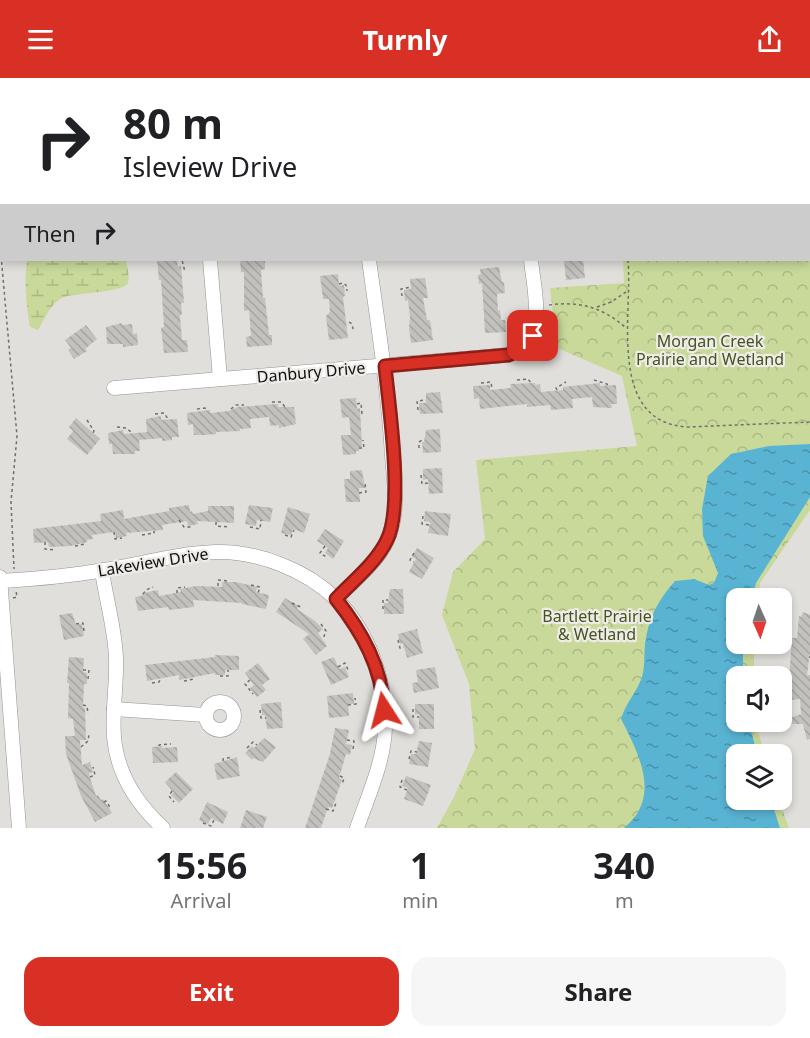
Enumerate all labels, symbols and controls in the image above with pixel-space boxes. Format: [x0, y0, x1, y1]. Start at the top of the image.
text: Turnly [363, 21, 447, 58]
icon: menu [24, 23, 57, 56]
icon: share [753, 23, 786, 56]
text: 80 m [123, 94, 223, 151]
icon: right [24, 102, 102, 180]
text: Isleview Drive [123, 148, 297, 185]
icon: right [88, 216, 121, 249]
text: Then [24, 218, 76, 248]
pin [507, 310, 558, 361]
icon: arrive [516, 319, 549, 352]
park label: Morgan Creek Prairie and Wetland [636, 330, 784, 370]
street label: Danbury Drive [256, 356, 366, 388]
street label: Lakeview Drive [96, 542, 210, 582]
north arrow [726, 588, 792, 654]
map controls [726, 588, 792, 810]
park label: Bartlett Prairie & Wetland [542, 605, 652, 645]
button: sound [726, 666, 792, 732]
position arrow [352, 678, 416, 742]
button: layers [726, 744, 792, 810]
text: 15:56 [155, 841, 247, 890]
text: 1 [410, 841, 431, 890]
text: 340 [593, 841, 655, 890]
text: Arrival [171, 887, 232, 914]
text: min [402, 887, 438, 914]
text: m [615, 887, 634, 914]
button: Exit [24, 957, 399, 1026]
button: Share [411, 957, 786, 1026]

